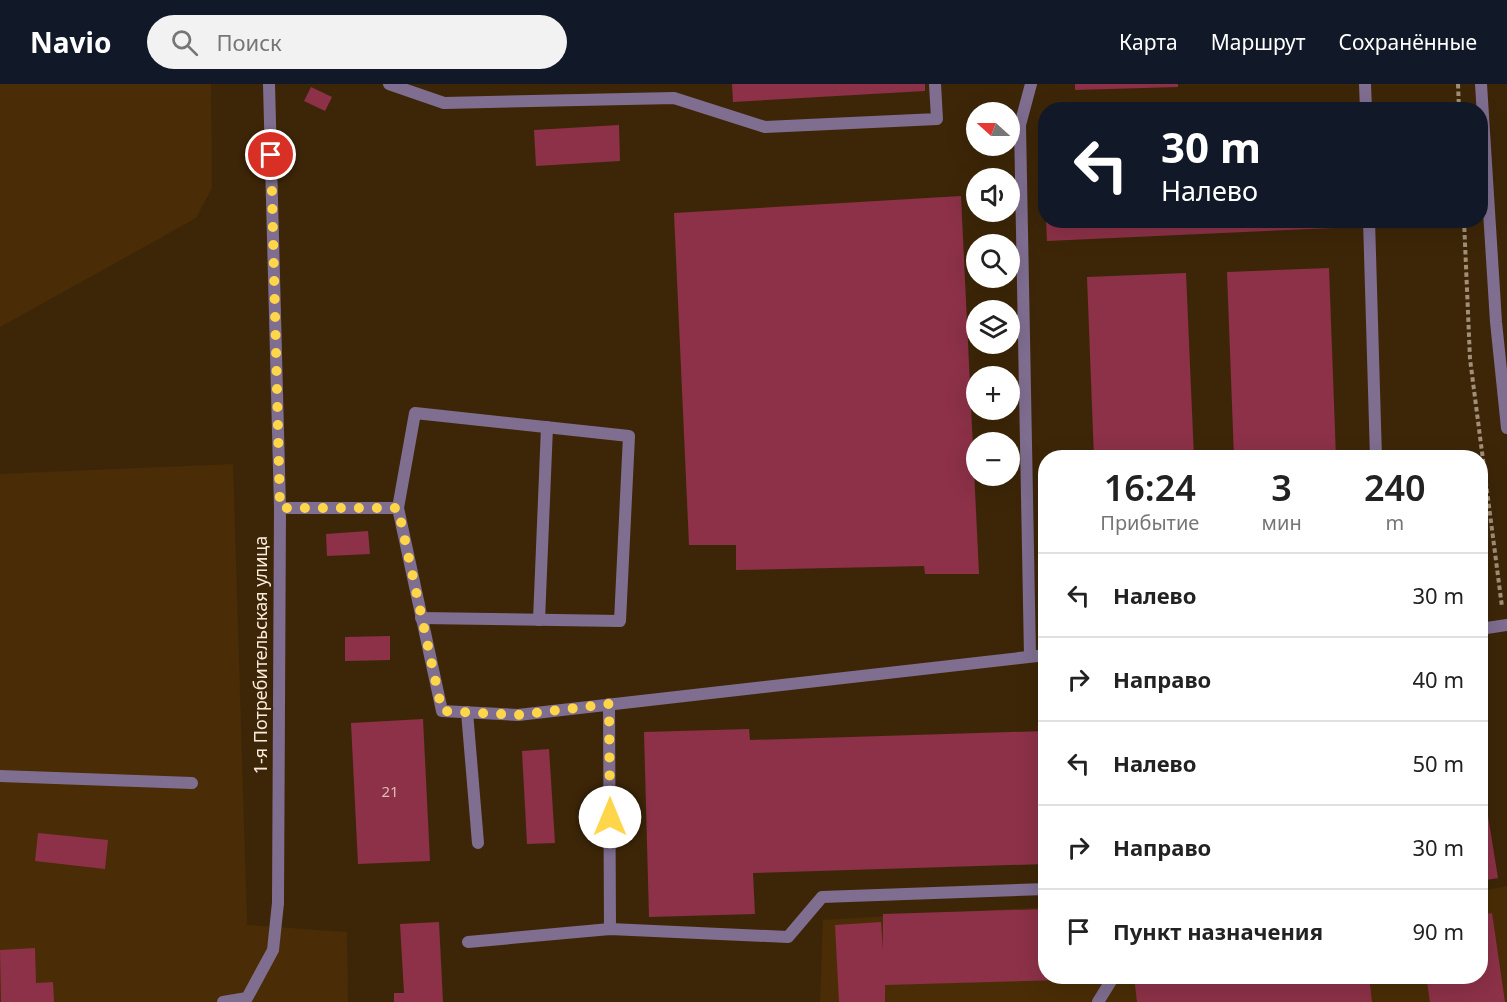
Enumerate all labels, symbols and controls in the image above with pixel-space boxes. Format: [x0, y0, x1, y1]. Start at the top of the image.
search box [147, 15, 567, 69]
text: Navio [30, 23, 111, 61]
icon: search [168, 26, 201, 59]
text: Поиск [216, 27, 282, 57]
text: Карта [1119, 28, 1178, 56]
text: Маршрут [1211, 28, 1306, 56]
text: Сохранённые [1339, 28, 1477, 56]
north arrow [966, 102, 1020, 156]
map controls [966, 102, 1020, 486]
text: 30 m [1161, 118, 1261, 175]
icon: left [1062, 126, 1140, 204]
pin [245, 129, 296, 180]
icon: arrive [254, 138, 287, 171]
button: sound [966, 168, 1020, 222]
text: Налево [1161, 172, 1258, 209]
button: search [966, 234, 1020, 288]
button: layers [966, 300, 1020, 354]
button: + [966, 366, 1020, 420]
button: − [966, 432, 1020, 486]
text: 16:24 [1104, 463, 1196, 512]
text: 3 [1271, 463, 1292, 512]
text: 240 [1364, 463, 1426, 512]
text: Прибытие [1100, 509, 1199, 536]
text: мин [1262, 509, 1302, 536]
text: m [1385, 509, 1404, 536]
street label: 1-я Потребительская улица [248, 536, 272, 774]
icon: left [1062, 579, 1095, 612]
text: Налево [1113, 580, 1196, 610]
text: 30 m [1413, 580, 1464, 610]
icon: right [1062, 663, 1095, 696]
text: Направо [1113, 664, 1211, 694]
text: 40 m [1413, 664, 1464, 694]
icon: left [1062, 747, 1095, 780]
text: Налево [1113, 748, 1196, 778]
text: 50 m [1413, 748, 1464, 778]
house number: 21 [381, 781, 399, 801]
position arrow [578, 785, 642, 849]
icon: right [1062, 831, 1095, 864]
text: Направо [1113, 832, 1211, 862]
text: 30 m [1413, 832, 1464, 862]
icon: arrive [1062, 915, 1095, 948]
text: Пункт назначения [1113, 916, 1323, 946]
text: 90 m [1413, 916, 1464, 946]

